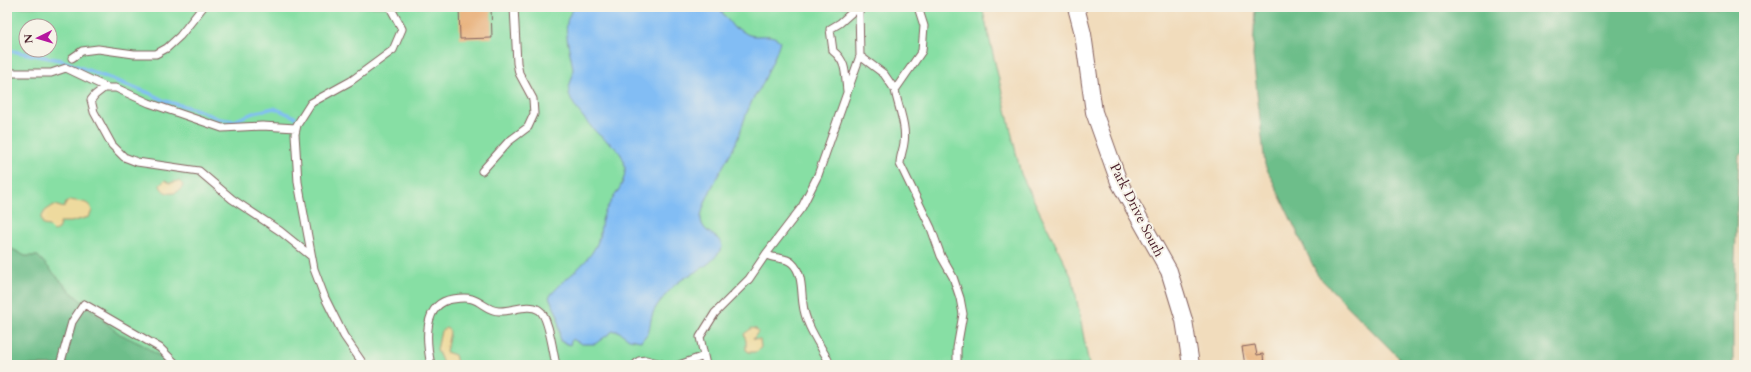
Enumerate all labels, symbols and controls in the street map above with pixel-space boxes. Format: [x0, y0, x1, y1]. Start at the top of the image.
north arrow [18, 18, 58, 58]
text: N [21, 33, 36, 44]
street label: Park Drive South [1105, 160, 1169, 260]

